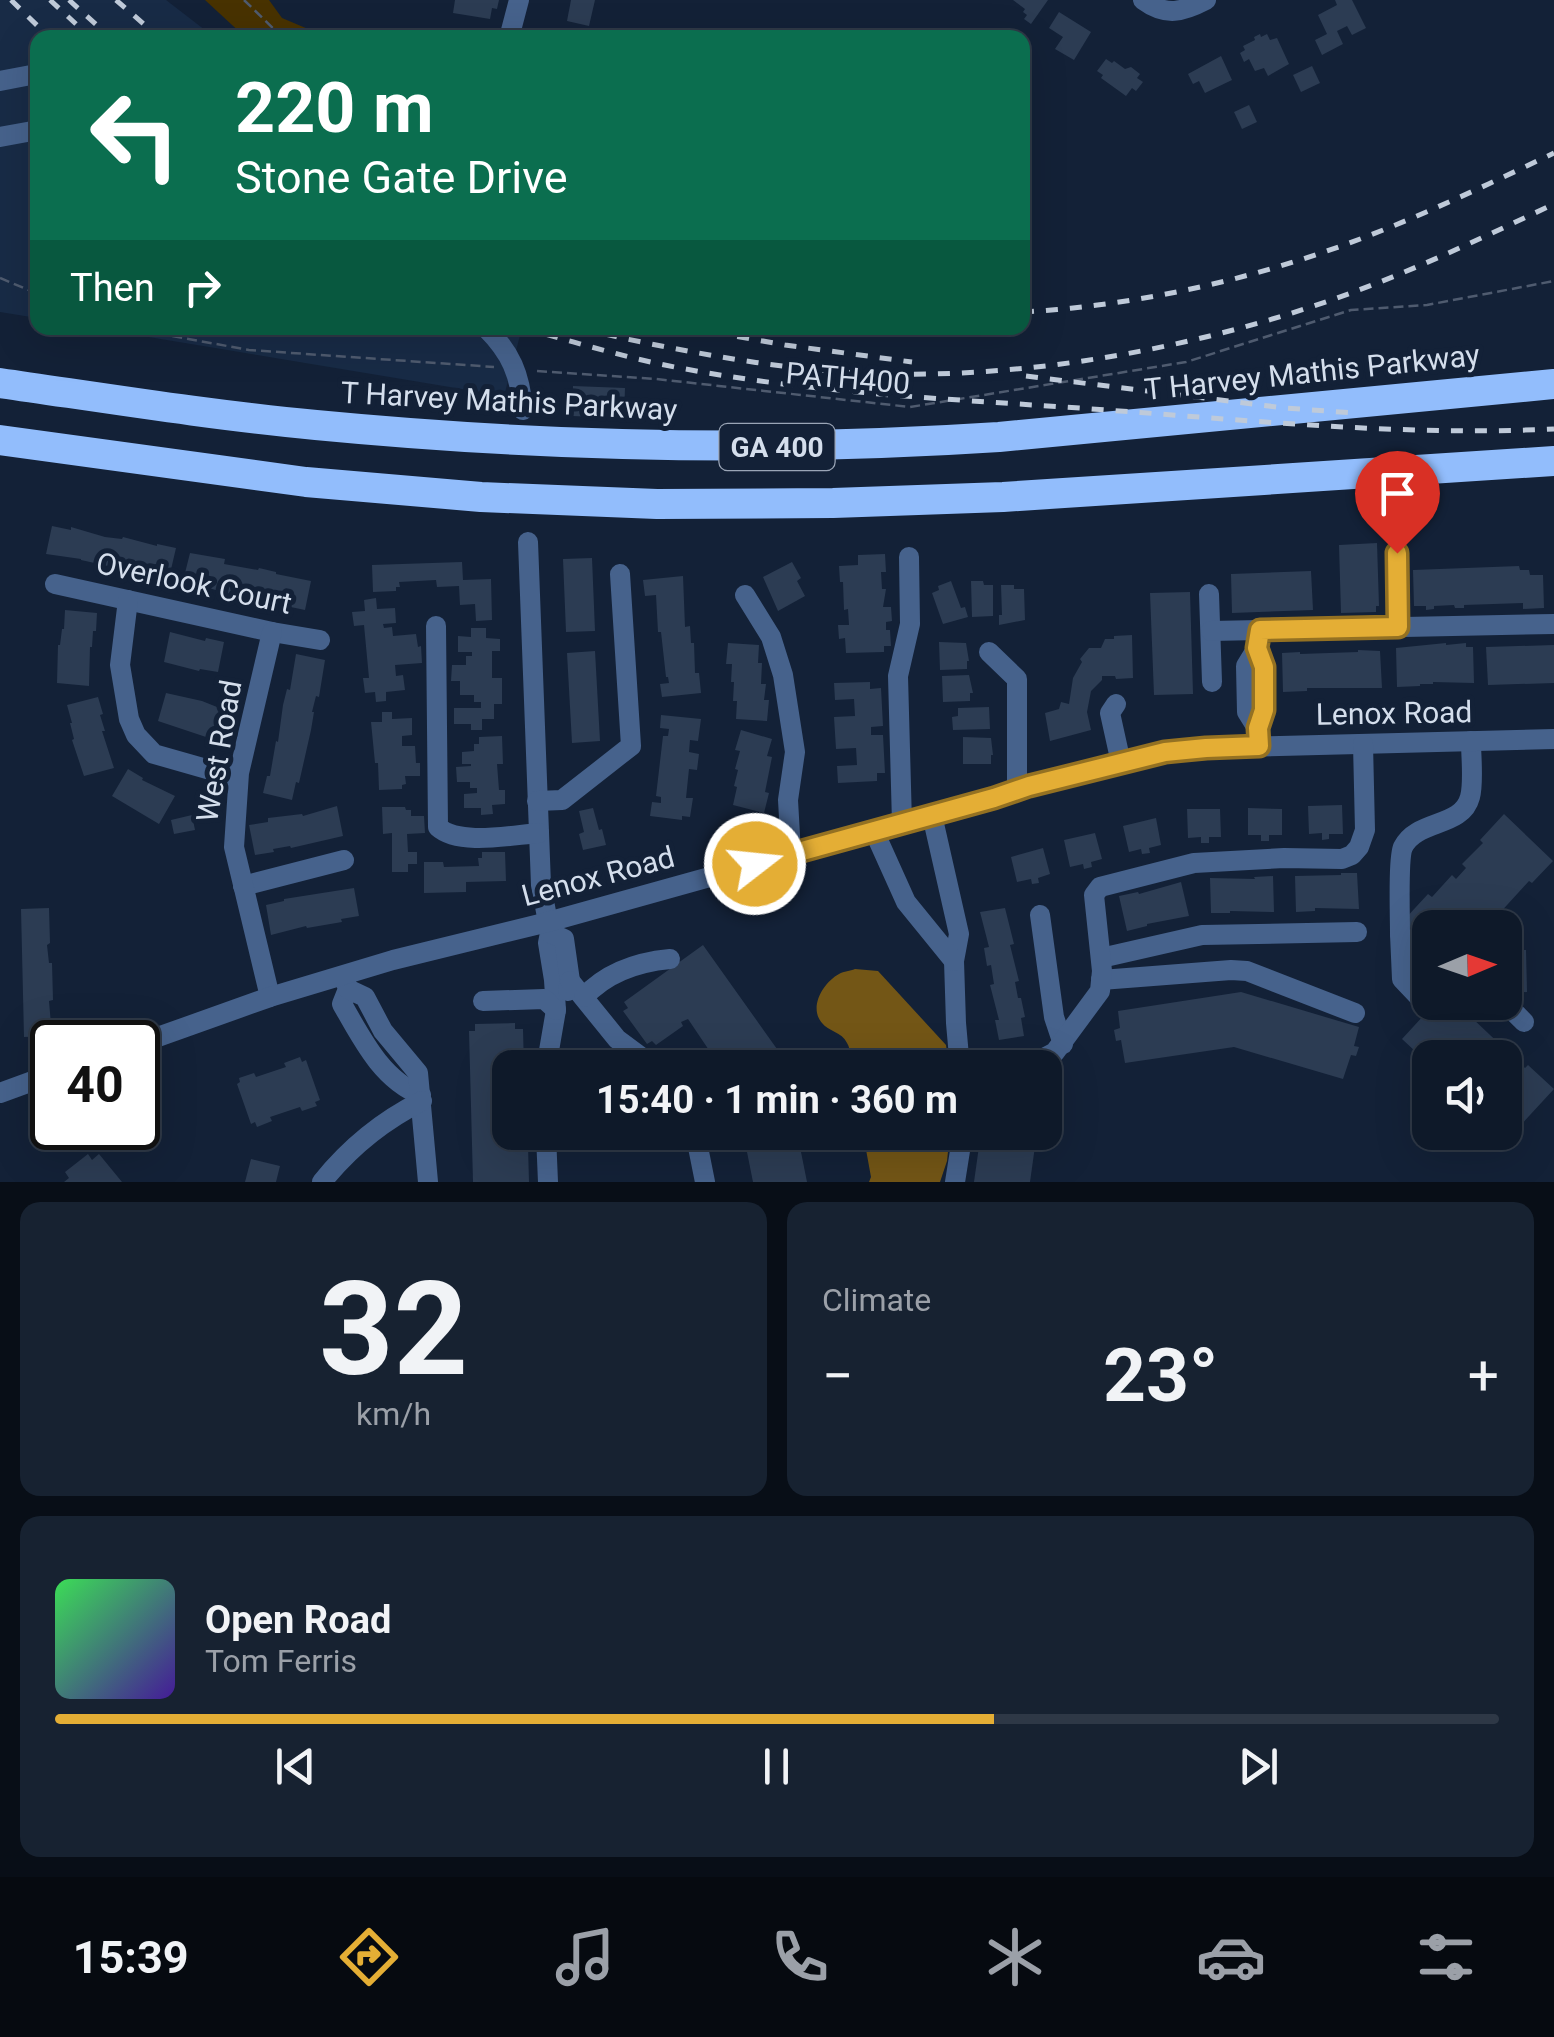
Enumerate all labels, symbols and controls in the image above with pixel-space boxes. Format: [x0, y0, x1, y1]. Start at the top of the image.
text: 220 m [235, 67, 434, 149]
icon: left [70, 70, 200, 200]
text: Stone Gate Drive [235, 151, 568, 204]
icon: right [175, 260, 230, 315]
text: Then [70, 266, 155, 310]
street label: T Harvey Mathis Parkway [1143, 337, 1481, 407]
street label: PATH400 [784, 355, 912, 401]
street label: T Harvey Mathis Parkway [340, 375, 678, 427]
road number: GA 400 [720, 424, 834, 470]
pin [1355, 451, 1440, 554]
icon: arrive [1370, 466, 1425, 521]
street label: Overlook Court [93, 545, 295, 621]
street label: West Road [189, 677, 249, 825]
street label: Lenox Road [1315, 694, 1473, 732]
position arrow [703, 812, 807, 916]
street label: Lenox Road [518, 839, 678, 913]
north arrow [1412, 910, 1522, 1020]
map controls [1412, 910, 1522, 1150]
speed limit sign: 40 [30, 1020, 160, 1150]
button: sound [1412, 1040, 1522, 1150]
text: 15:40 · 1 min · 360 m [596, 1078, 958, 1122]
text: 32 [319, 1253, 468, 1406]
text: Climate [822, 1281, 931, 1319]
text: 23° [1103, 1331, 1218, 1419]
text: − [822, 1344, 853, 1408]
text: + [1468, 1344, 1499, 1408]
text: km/h [356, 1395, 431, 1433]
text: Open Road [205, 1598, 391, 1642]
text: Tom Ferris [205, 1642, 357, 1680]
icon: previous [268, 1739, 323, 1794]
icon: pause [749, 1739, 804, 1794]
icon: next [1231, 1739, 1286, 1794]
icon: directions [334, 1922, 404, 1992]
icon: music [550, 1922, 620, 1992]
icon: phone [765, 1922, 835, 1992]
icon: climate [980, 1922, 1050, 1992]
icon: car [1196, 1922, 1266, 1992]
icon: filters [1411, 1922, 1481, 1992]
text: 15:39 [73, 1931, 189, 1984]

